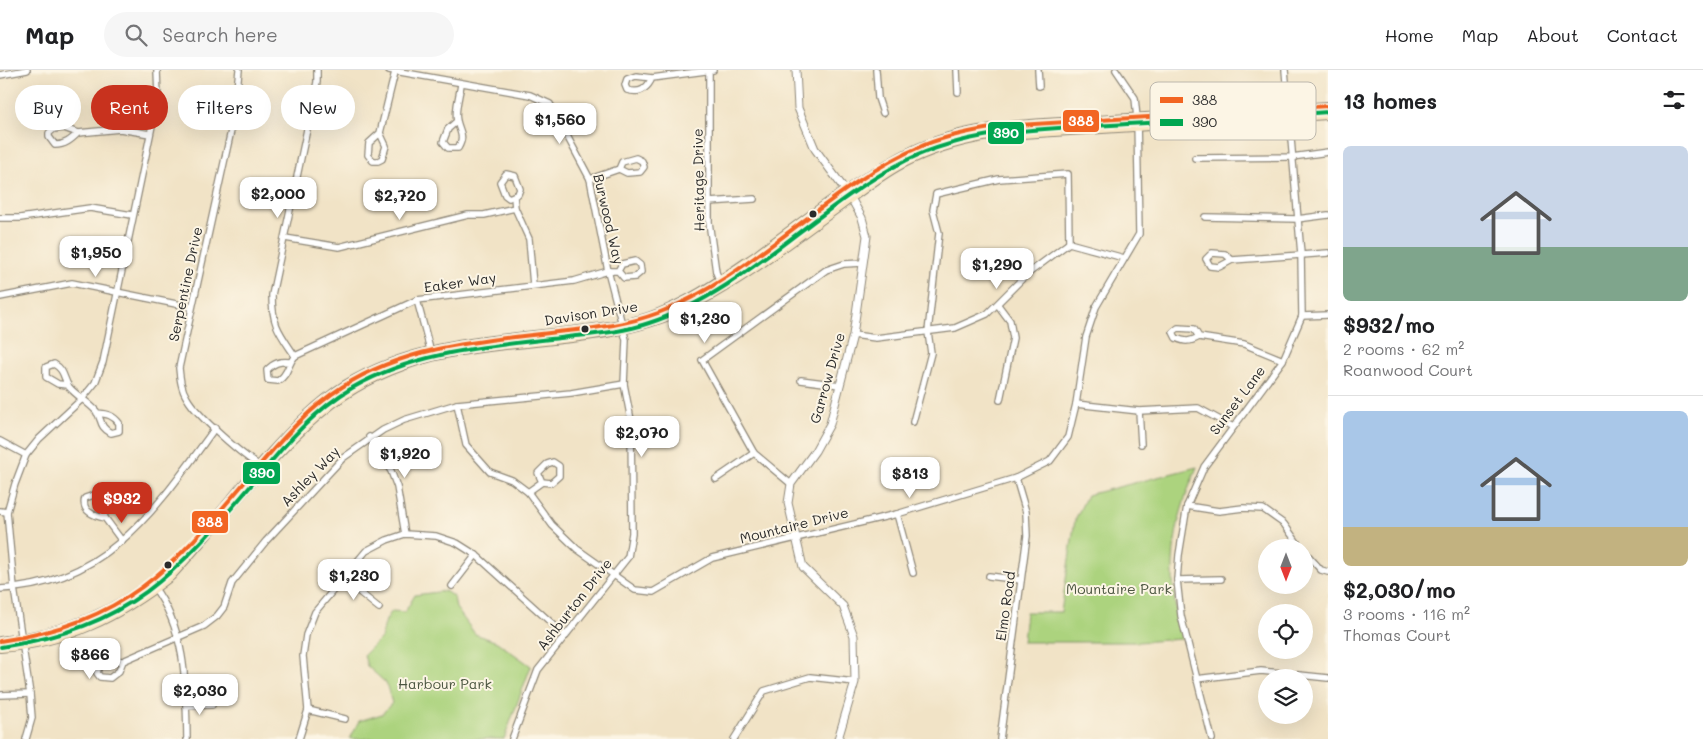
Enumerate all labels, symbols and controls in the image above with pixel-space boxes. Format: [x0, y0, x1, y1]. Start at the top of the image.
search box [104, 12, 454, 57]
text: Map [25, 19, 74, 50]
icon: search [122, 21, 150, 49]
text: Search here [162, 22, 278, 47]
text: Home [1385, 23, 1434, 47]
text: Map [1462, 23, 1498, 47]
text: About [1526, 23, 1579, 47]
text: Contact [1607, 23, 1678, 47]
legend [1150, 82, 1316, 140]
chip: Buy [15, 85, 81, 130]
chip: Rent [91, 85, 168, 130]
chip: Filters [178, 85, 271, 130]
chip: New [281, 85, 355, 130]
icon: filters [1660, 86, 1688, 114]
text: 13 homes [1343, 87, 1437, 114]
text: 388 [1192, 90, 1217, 109]
pin: $1,560 [519, 102, 601, 145]
text: $1,560 [534, 108, 586, 129]
line badge: 388 [1062, 109, 1100, 133]
text: 388 [1068, 111, 1094, 130]
text: 390 [1192, 112, 1217, 131]
line badge: 390 [987, 121, 1025, 145]
text: 390 [993, 123, 1019, 142]
street label: Heritage Drive [688, 128, 708, 232]
street label: Burwood Way [589, 172, 629, 266]
pin: $2,000 [237, 176, 319, 219]
pin: $2,720 [359, 178, 441, 221]
icon: home [1471, 178, 1561, 268]
text: $2,000 [251, 182, 305, 203]
text: $2,720 [374, 184, 426, 205]
unlabelled marker [808, 209, 818, 219]
street label: Serpentine Drive [164, 225, 206, 343]
pin: $1,950 [55, 236, 137, 278]
text: $1,950 [70, 241, 122, 262]
pin: $1,290 [956, 248, 1038, 290]
text: $1,290 [972, 253, 1022, 274]
street label: Eaker Way [423, 268, 497, 296]
street label: Davison Drive [543, 296, 639, 330]
pin: $1,230 [664, 302, 746, 344]
text: $1,230 [680, 307, 730, 328]
text: $932/mo [1343, 311, 1435, 338]
unlabelled marker [580, 324, 590, 334]
street label: Garrow Drive [805, 330, 849, 426]
text: 2 rooms · 62 m² [1343, 338, 1464, 359]
text: Roanwood Court [1343, 359, 1473, 380]
street label: Sunset Lane [1205, 362, 1269, 438]
pin: $2,070 [601, 416, 683, 458]
text: $2,070 [615, 421, 669, 442]
pin: $1,920 [364, 436, 446, 479]
street label: Ashley Way [277, 442, 343, 510]
text: $1,920 [380, 442, 430, 463]
icon: home [1471, 444, 1561, 534]
pin: $813 [880, 456, 940, 499]
line badge: 390 [242, 461, 281, 485]
text: $813 [892, 462, 928, 483]
text: 390 [249, 463, 275, 482]
pin: $932 [92, 482, 152, 524]
text: $932 [103, 487, 141, 508]
street label: Mountaire Drive [738, 502, 850, 548]
line badge: 388 [191, 510, 229, 534]
text: 388 [197, 512, 223, 531]
north arrow [1258, 539, 1312, 594]
map controls [1258, 539, 1313, 724]
street label: Ashburton Drive [532, 554, 616, 654]
pin: $1,230 [313, 558, 395, 601]
unlabelled marker [163, 560, 173, 570]
text: $1,230 [329, 564, 379, 585]
street label: Elmo Road [991, 570, 1019, 642]
text: $2,030/mo [1343, 576, 1455, 603]
park label: Mountaire Park [1066, 579, 1172, 598]
text: 3 rooms · 116 m² [1343, 603, 1470, 624]
button: locate [1258, 604, 1313, 659]
text: Thomas Court [1343, 624, 1451, 645]
pin: $866 [60, 638, 120, 680]
text: $866 [70, 643, 110, 664]
button: layers [1258, 669, 1313, 724]
pin: $2,030 [159, 674, 241, 716]
park label: Harbour Park [398, 674, 492, 693]
text: $2,030 [173, 679, 227, 700]

